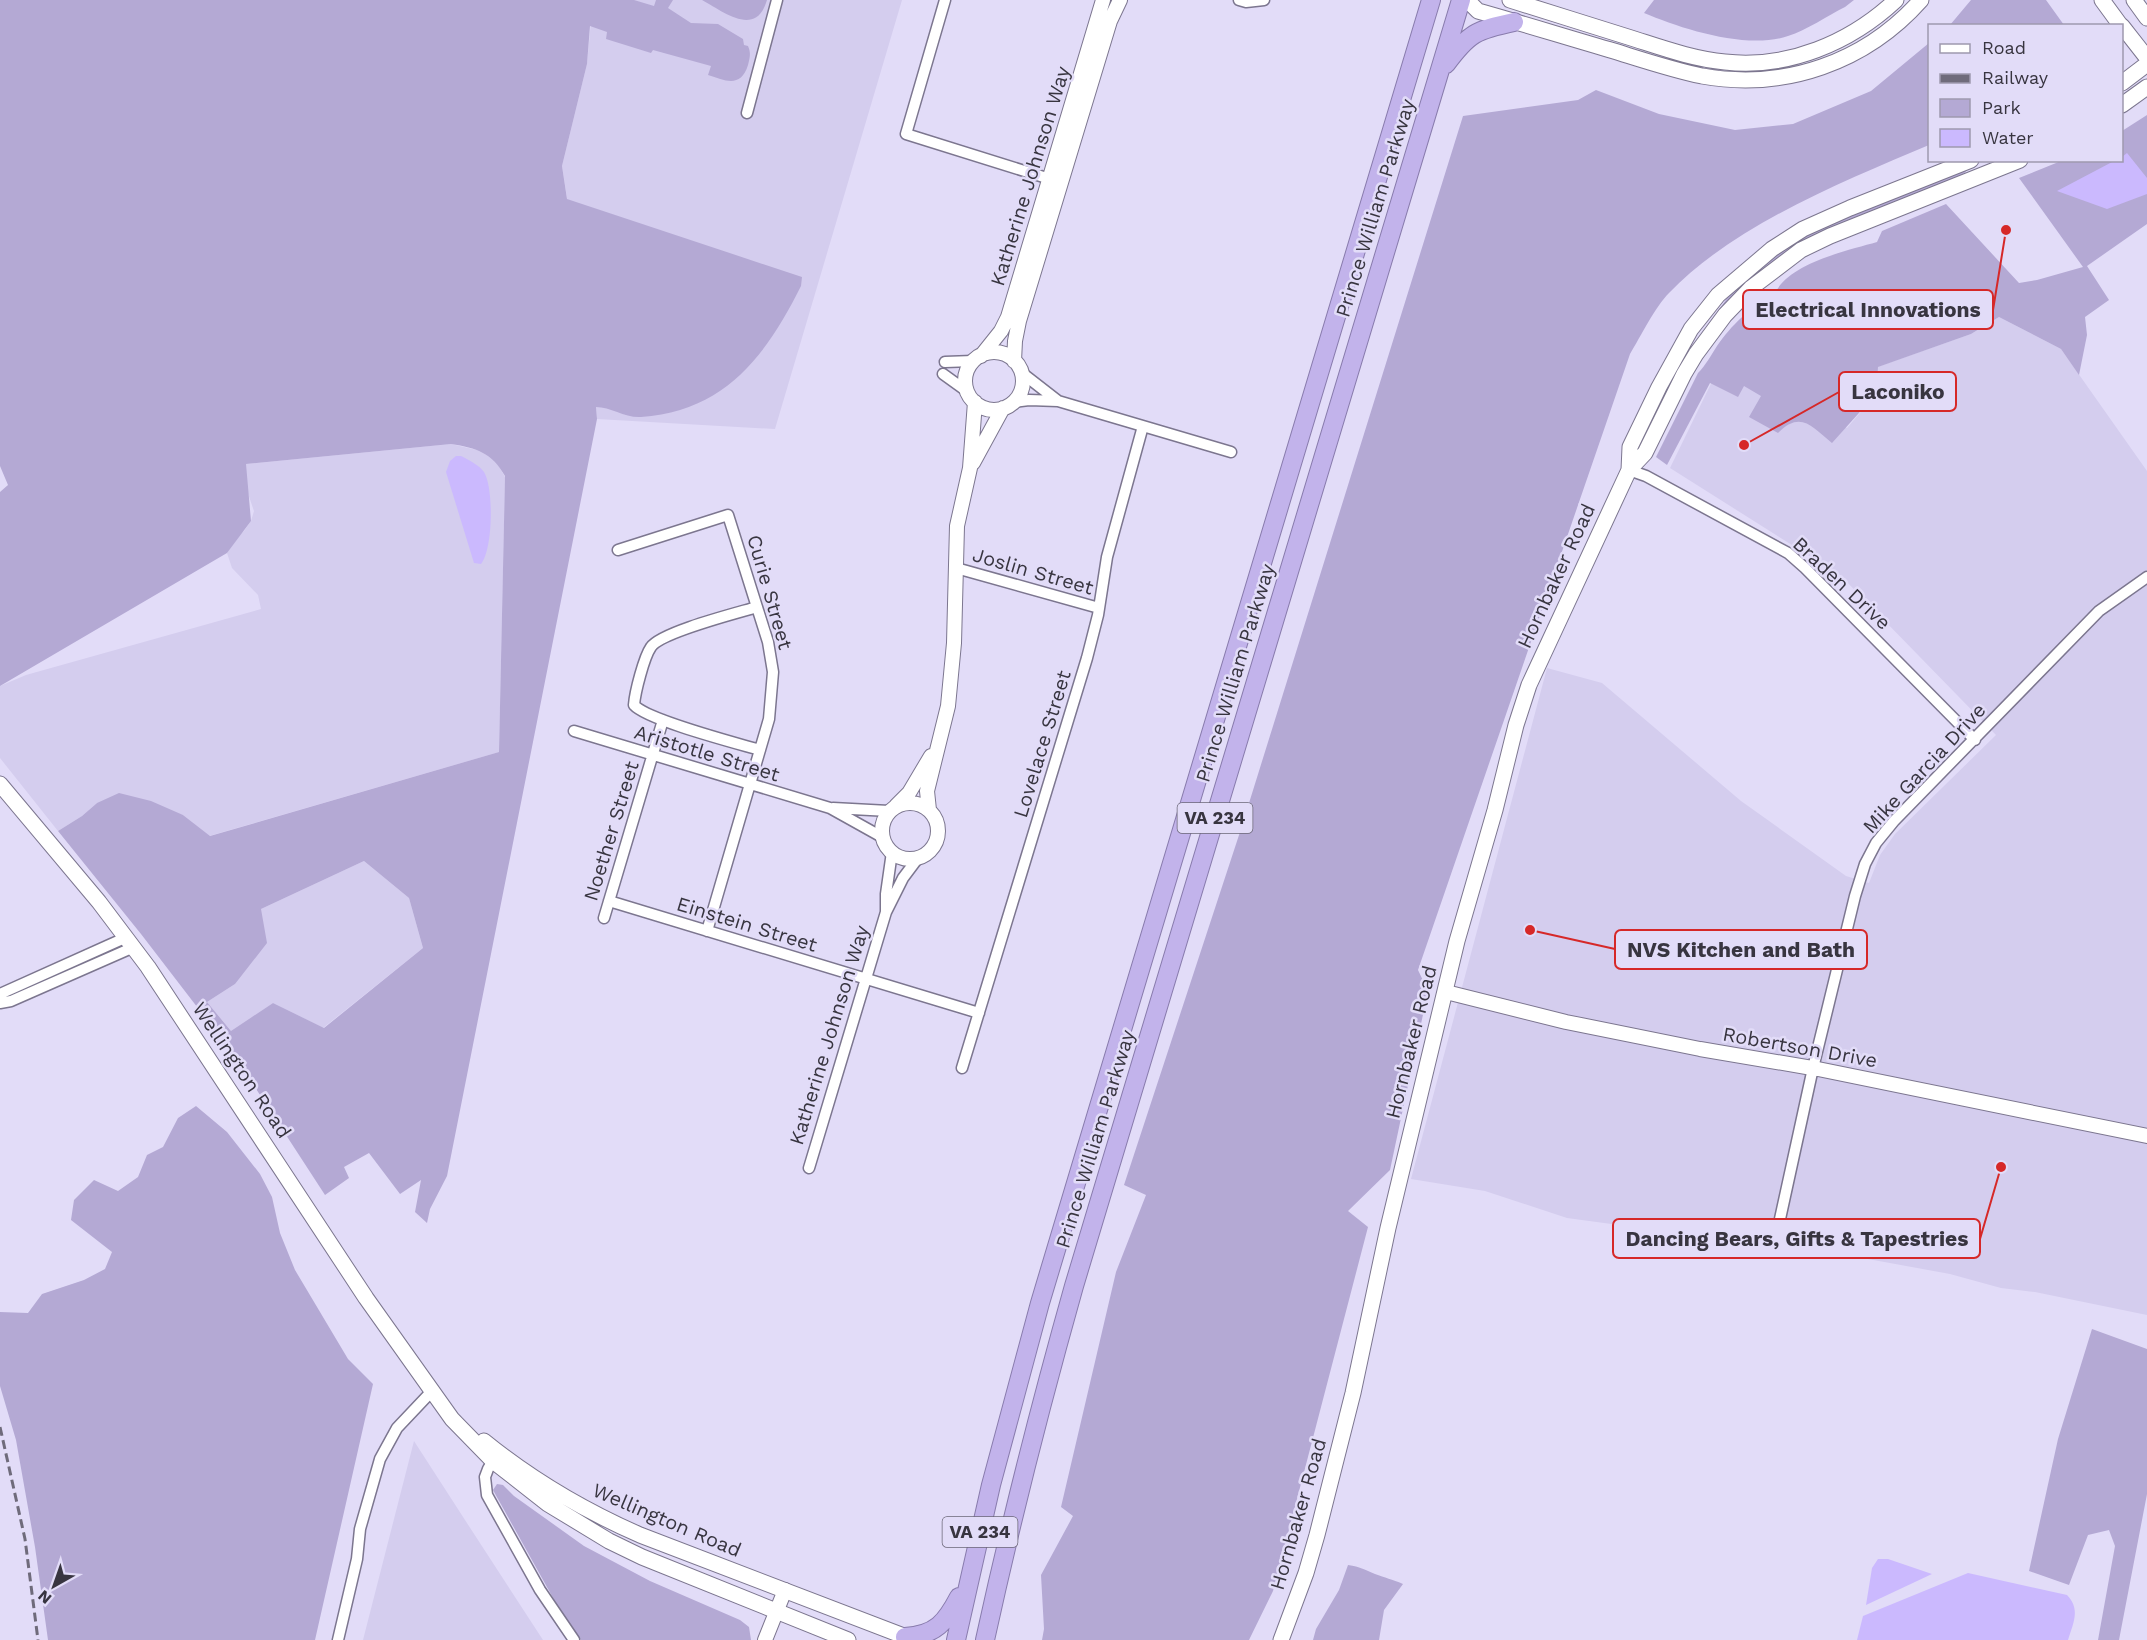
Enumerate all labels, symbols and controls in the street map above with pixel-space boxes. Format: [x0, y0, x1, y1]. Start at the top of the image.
legend [1928, 24, 2123, 162]
text: Road [1982, 37, 2026, 58]
street label: Katherine Johnson Way [985, 63, 1075, 289]
text: Railway [1982, 67, 2049, 88]
street label: Prince William Parkway [1330, 95, 1420, 320]
text: Park [1982, 97, 2021, 118]
text: Water [1982, 127, 2034, 148]
callout: Electrical Innovations [1743, 290, 1993, 329]
text: Electrical Innovations [1755, 297, 1981, 322]
callout: Laconiko [1839, 372, 1956, 411]
text: Laconiko [1851, 379, 1945, 404]
street label: Hornbaker Road [1512, 500, 1600, 652]
street label: Curie Street [742, 532, 798, 653]
street label: Braden Drive [1788, 532, 1896, 634]
street label: Joslin Street [970, 542, 1097, 600]
street label: Prince William Parkway [1190, 560, 1280, 785]
street label: Lovelace Street [1008, 667, 1076, 821]
street label: Mike Garcia Drive [1857, 698, 1991, 838]
street label: Aristotle Street [632, 720, 783, 787]
street label: Noether Street [578, 758, 644, 904]
road number: VA 234 [1178, 803, 1252, 833]
street label: Einstein Street [674, 891, 821, 957]
street label: Katherine Johnson Way [784, 922, 874, 1148]
callout: NVS Kitchen and Bath [1615, 930, 1867, 969]
text: NVS Kitchen and Bath [1627, 937, 1855, 962]
street label: Hornbaker Road [1380, 963, 1442, 1121]
street label: Wellington Road [188, 997, 296, 1143]
street label: Robertson Drive [1721, 1022, 1879, 1072]
street label: Prince William Parkway [1050, 1026, 1140, 1251]
callout: Dancing Bears, Gifts & Tapestries [1613, 1219, 1980, 1258]
text: Dancing Bears, Gifts & Tapestries [1626, 1226, 1968, 1251]
street label: Hornbaker Road [1265, 1435, 1331, 1593]
street label: Wellington Road [589, 1478, 745, 1562]
road number: VA 234 [942, 1517, 1018, 1547]
north arrow [24, 1556, 84, 1616]
text: N [34, 1586, 55, 1608]

